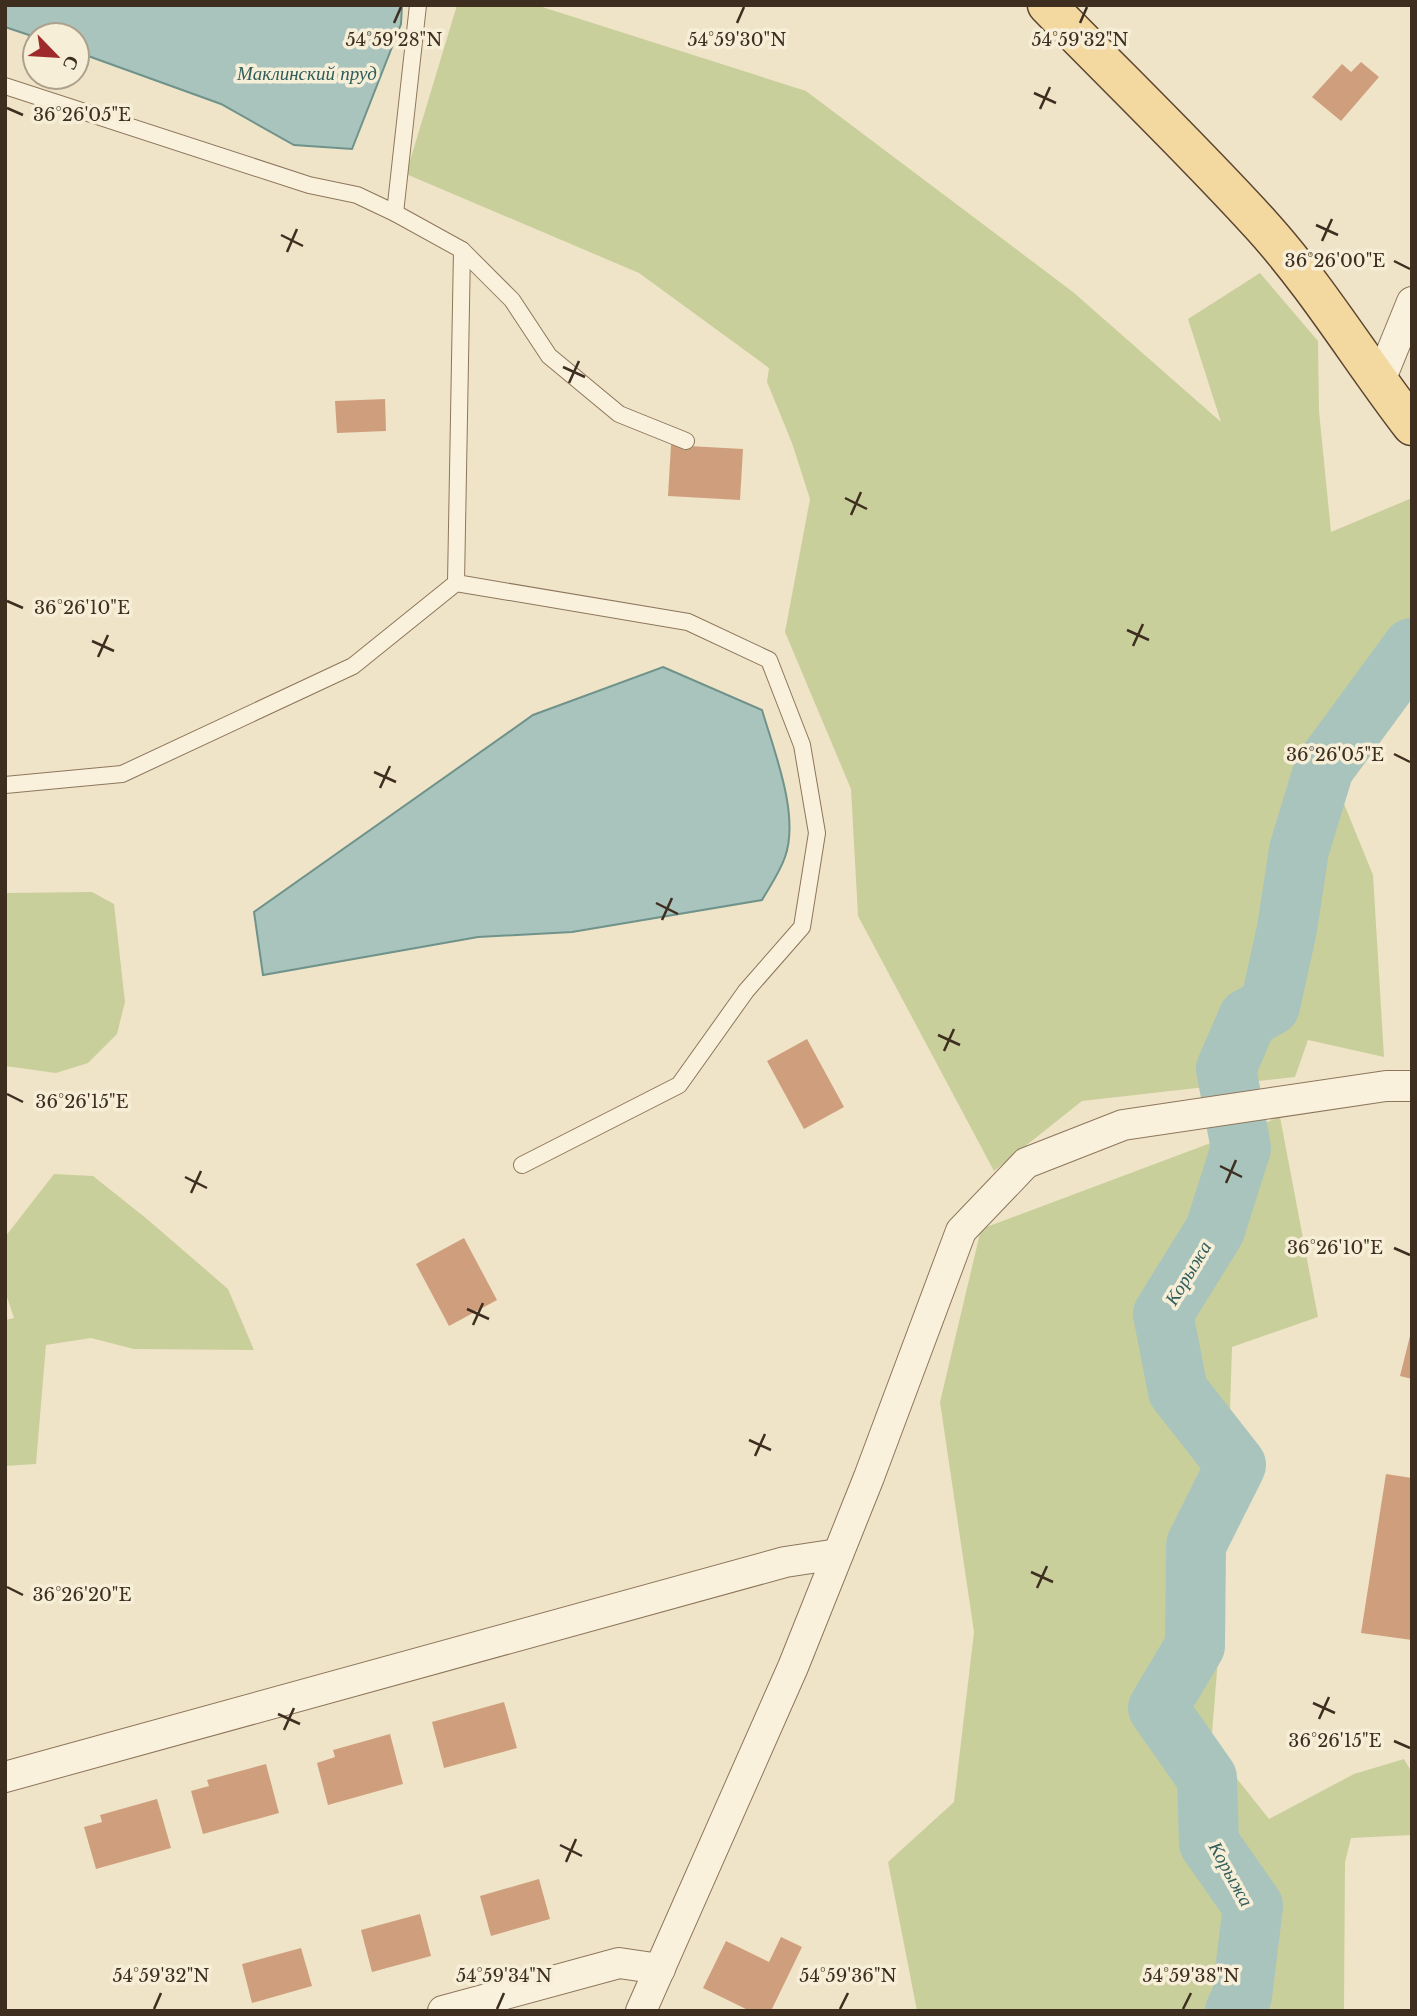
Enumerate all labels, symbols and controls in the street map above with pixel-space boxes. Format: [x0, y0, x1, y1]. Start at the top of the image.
north arrow [21, 21, 91, 91]
text: 54°59'28"N [346, 29, 442, 51]
text: 54°59'30"N [688, 29, 786, 51]
text: 54°59'32"N [1031, 29, 1129, 51]
text: С [58, 52, 84, 74]
water label: Маклинский пруд [236, 62, 377, 85]
text: 36°26'05"E [33, 104, 131, 126]
text: 36°26'00"E [1285, 250, 1385, 272]
text: 36°26'10"E [34, 597, 130, 619]
text: 36°26'05"E [1286, 744, 1384, 766]
text: 36°26'15"E [35, 1091, 129, 1113]
water label: Корыжа [1159, 1237, 1216, 1310]
text: 36°26'10"E [1287, 1237, 1383, 1259]
text: 36°26'20"E [32, 1584, 132, 1606]
text: 36°26'15"E [1288, 1730, 1382, 1752]
water label: Корыжа [1203, 1837, 1258, 1910]
text: 54°59'32"N [112, 1965, 210, 1987]
text: 54°59'34"N [456, 1965, 552, 1987]
text: 54°59'36"N [799, 1965, 897, 1987]
text: 54°59'38"N [1143, 1965, 1239, 1987]

